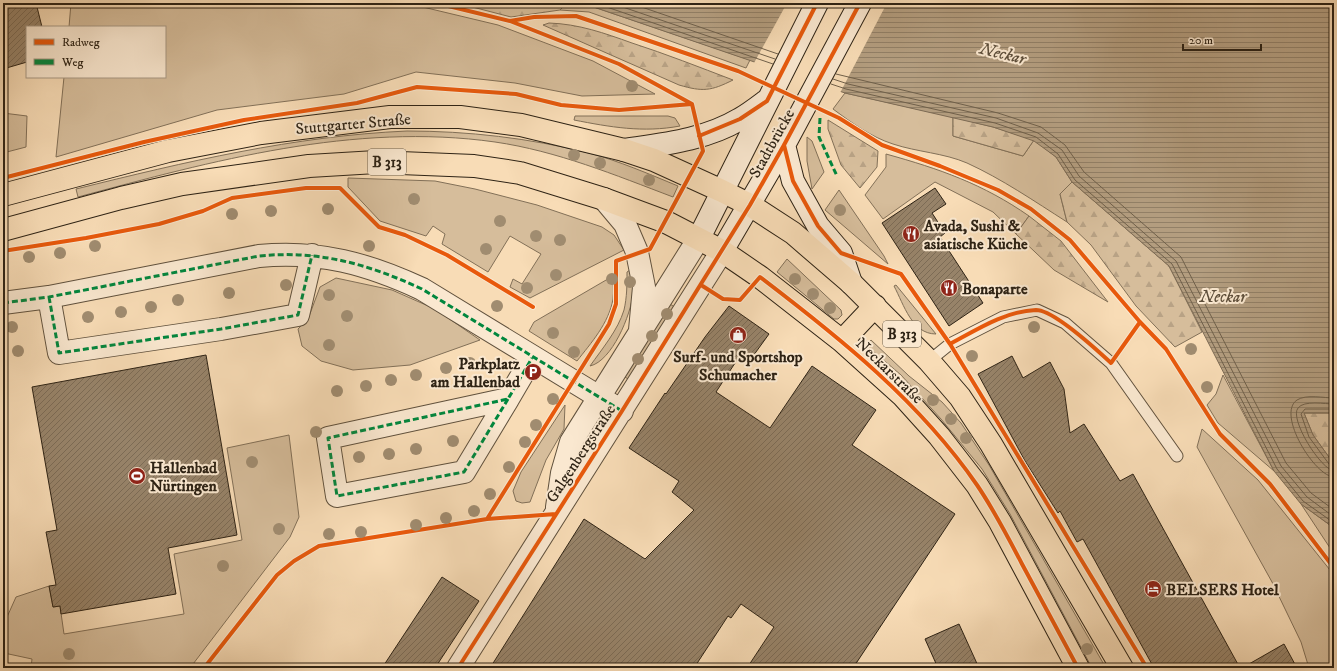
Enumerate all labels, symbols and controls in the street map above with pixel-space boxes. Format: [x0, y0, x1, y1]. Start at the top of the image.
legend [26, 26, 166, 78]
scale bar [1183, 26, 1261, 52]
text: 20 m [1189, 33, 1213, 48]
text: Radweg [62, 35, 100, 50]
water label: Neckar [976, 37, 1030, 71]
text: Weg [61, 55, 83, 70]
street label: Stadtbrücke [745, 105, 799, 182]
street label: Stuttgarter Straße [295, 109, 412, 139]
road number: B 313 [368, 149, 406, 175]
place label: Avada, Sushi & asiatische Küche [923, 216, 1028, 254]
restaurant icon: Avada, Sushi & asiatische Küche [901, 224, 921, 244]
restaurant icon: Bonaparte [939, 278, 959, 298]
place label: Bonaparte [962, 279, 1028, 299]
water label: Neckar [1199, 286, 1248, 308]
road number: B 313 [883, 321, 921, 347]
shop icon: Surf- und Sportshop Schumacher [728, 325, 748, 345]
street label: Neckarstraße [851, 333, 928, 408]
place label: Surf- und Sportshop Schumacher [673, 347, 803, 385]
place label: Parkplatz am Hallenbad [431, 354, 521, 392]
parking icon: Parkplatz am Hallenbad [523, 362, 543, 382]
street label: Galgenbergstraße [542, 400, 620, 506]
place label: Hallenbad Nürtingen [150, 458, 218, 496]
sports icon: Hallenbad Nürtingen [127, 466, 147, 486]
hotel icon: BELSERS Hotel [1143, 579, 1163, 599]
place label: BELSERS Hotel [1166, 580, 1280, 600]

